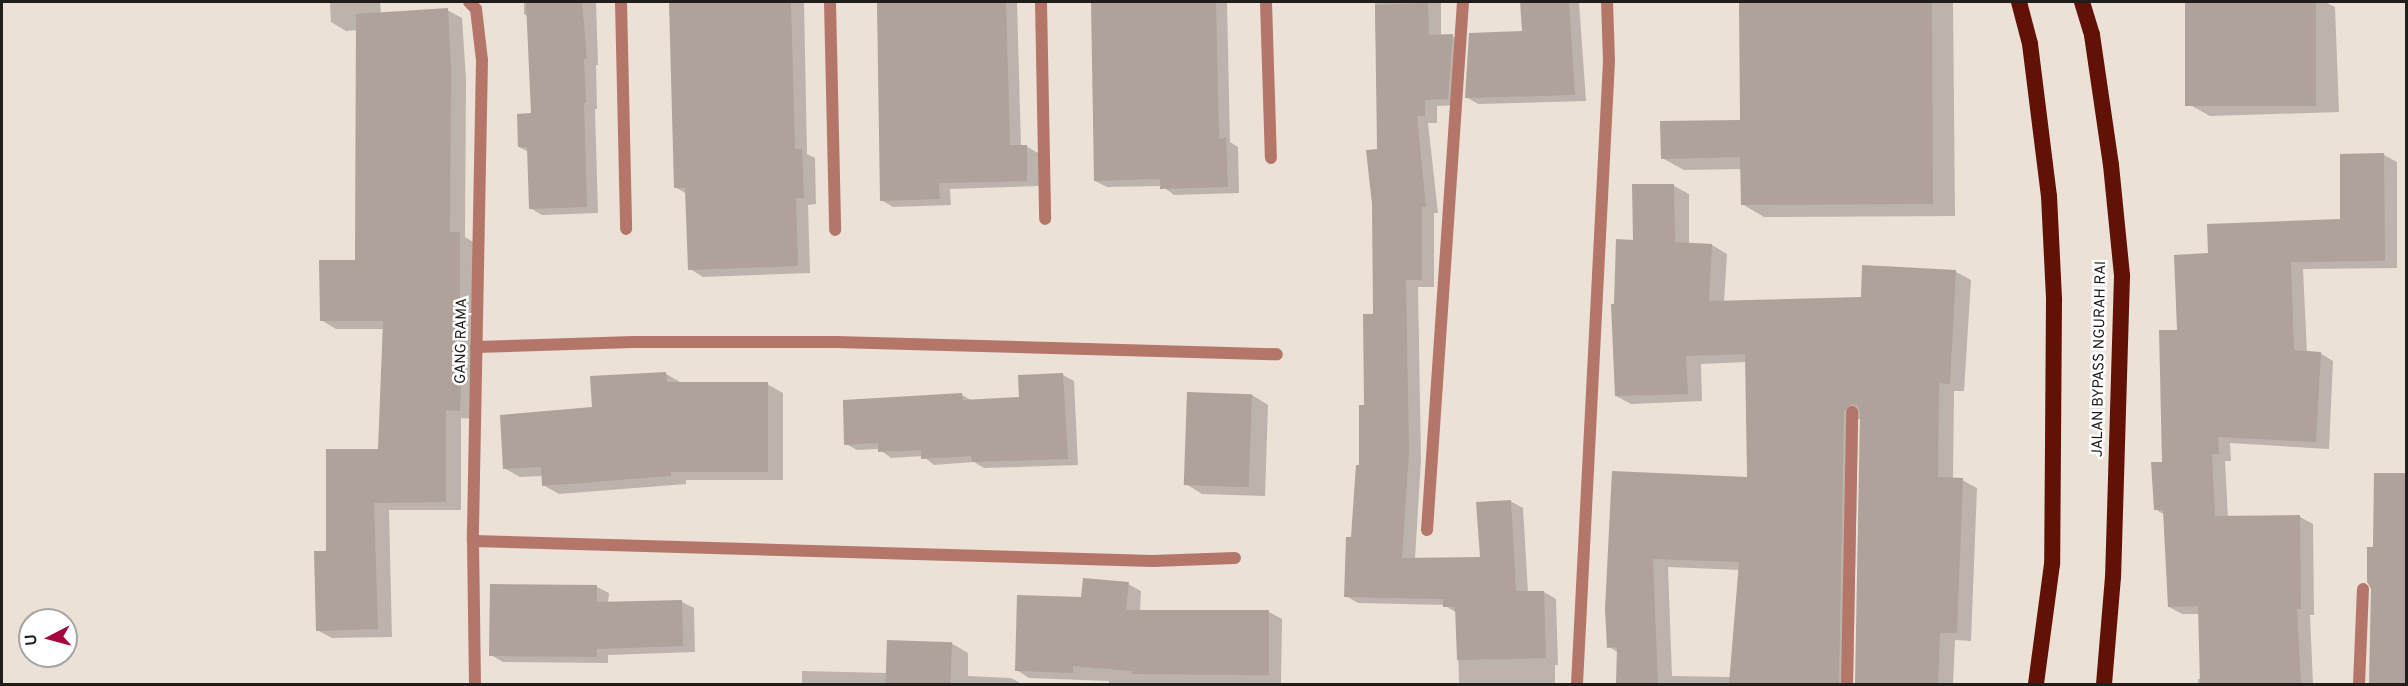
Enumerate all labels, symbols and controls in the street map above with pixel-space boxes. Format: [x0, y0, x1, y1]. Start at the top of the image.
street label: JALAN BYPASS NGURAH RAI [2089, 261, 2111, 457]
street label: GANG RAMA [452, 298, 472, 384]
north arrow [18, 608, 78, 668]
text: U [22, 633, 43, 646]

